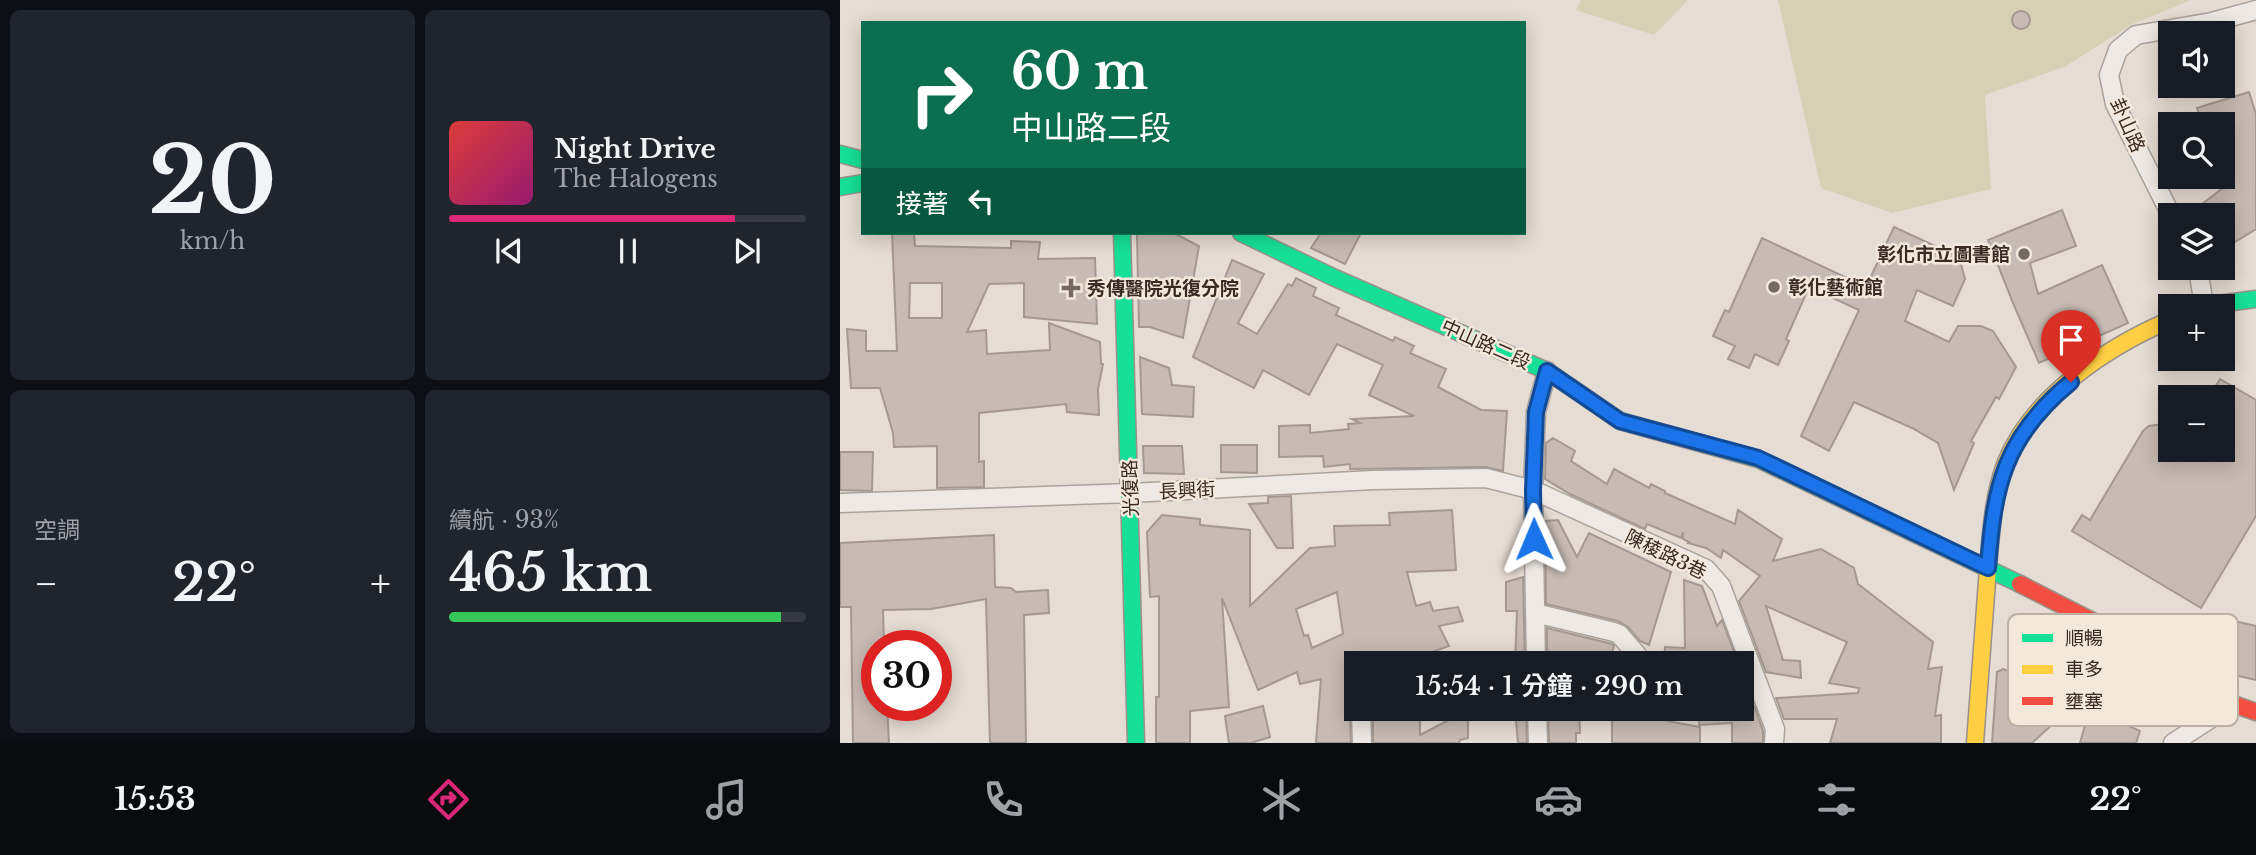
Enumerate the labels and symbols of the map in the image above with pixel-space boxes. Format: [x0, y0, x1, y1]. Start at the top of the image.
street label: 卦山路 [2105, 94, 2150, 156]
place label: 彰化市立圖書館 [1877, 243, 2010, 266]
marker: 彰化市立圖書館 [2016, 246, 2032, 262]
place label: 彰化藝術館 [1788, 276, 1883, 299]
place label: 秀傳醫院光復分院 [1087, 277, 1239, 300]
marker: 秀傳醫院光復分院 [1061, 278, 1081, 298]
marker: 彰化藝術館 [1766, 279, 1782, 295]
pin [2041, 310, 2101, 382]
street label: 中山路二段 [1438, 315, 1534, 374]
street label: 光復路 [1118, 459, 1143, 517]
street label: 長興街 [1158, 478, 1216, 503]
position arrow [1497, 502, 1571, 576]
street label: 陳稜路3巷 [1621, 525, 1710, 584]
legend [2008, 614, 2238, 726]
text: 順暢 [2065, 627, 2103, 650]
speed limit sign: 30 [861, 630, 952, 721]
text: 車多 [2065, 658, 2103, 681]
text: 壅塞 [2065, 690, 2103, 713]

